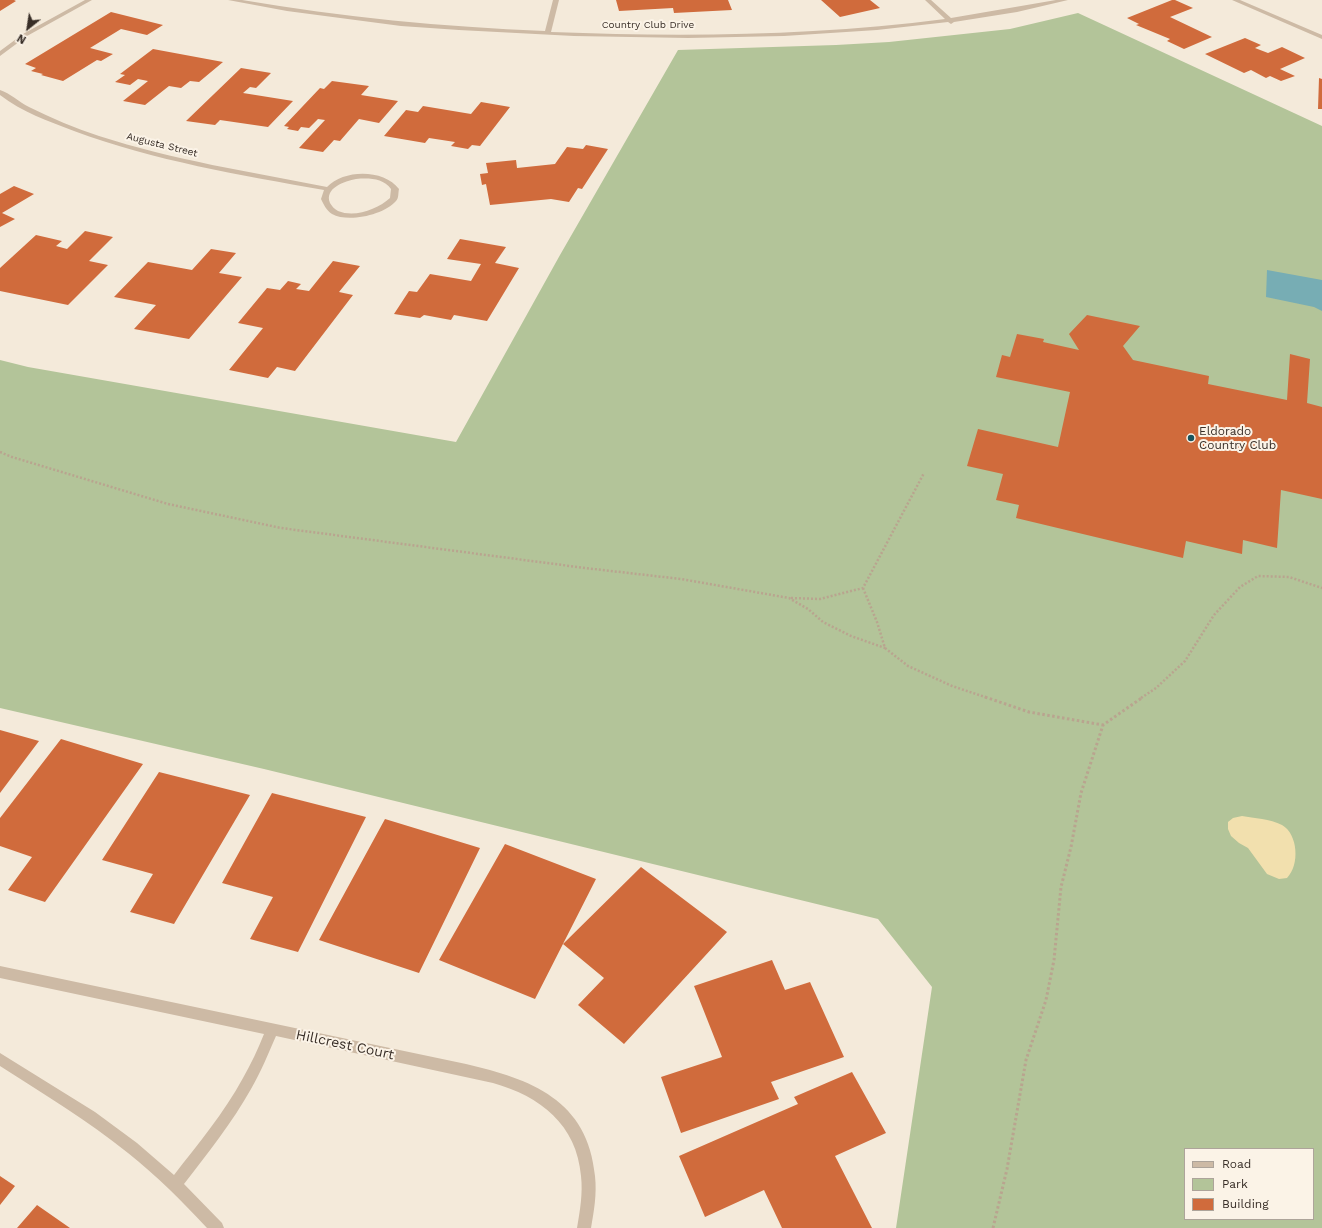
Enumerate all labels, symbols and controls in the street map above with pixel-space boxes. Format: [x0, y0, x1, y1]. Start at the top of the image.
north arrow [8, 8, 48, 48]
street label: Country Club Drive [602, 19, 694, 31]
text: N [15, 31, 29, 46]
street label: Augusta Street [125, 130, 199, 160]
place label: Eldorado Country Club [1199, 424, 1276, 452]
marker: Eldorado Country Club [1186, 433, 1196, 443]
street label: Hillcrest Court [294, 1026, 396, 1064]
legend [1184, 1148, 1314, 1220]
text: Road [1222, 1157, 1251, 1171]
text: Park [1222, 1177, 1248, 1191]
text: Building [1222, 1197, 1269, 1211]

